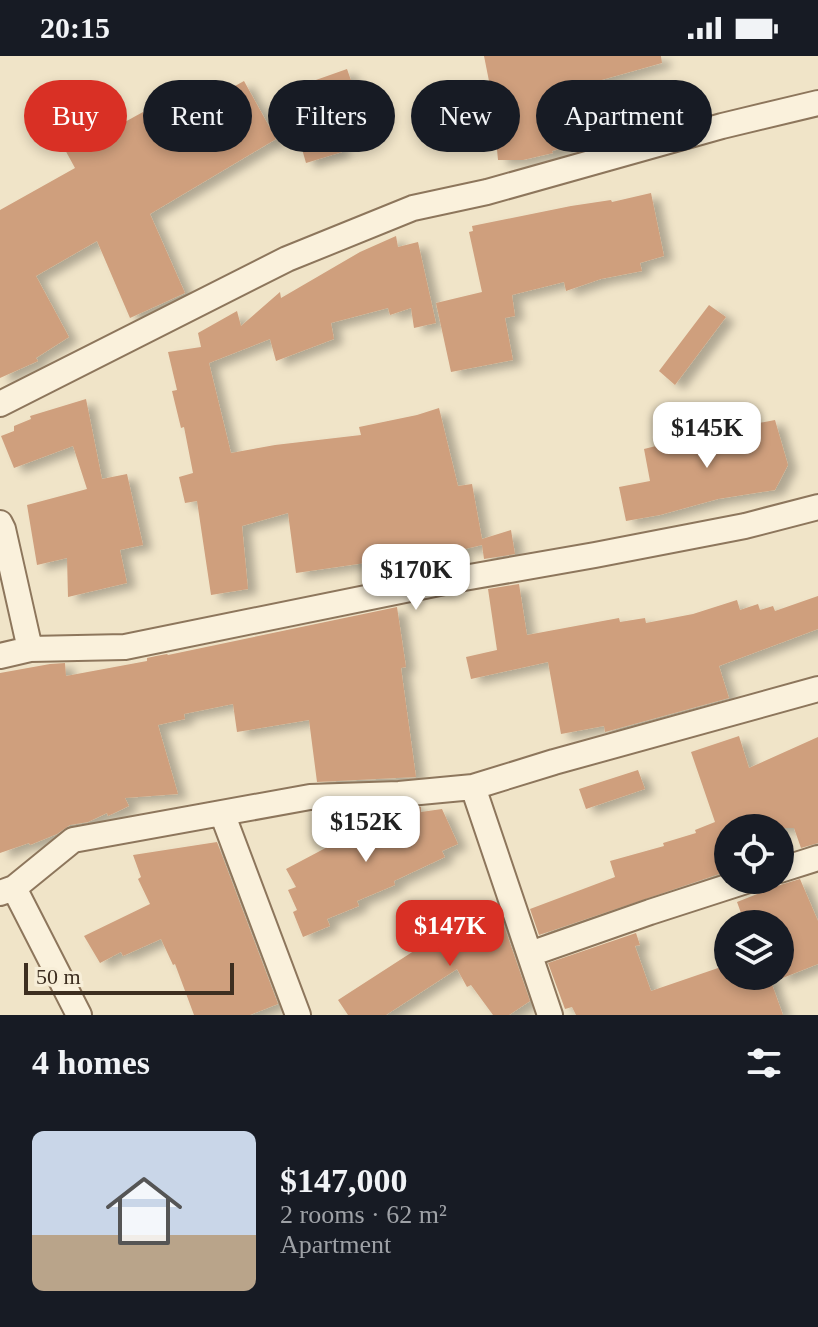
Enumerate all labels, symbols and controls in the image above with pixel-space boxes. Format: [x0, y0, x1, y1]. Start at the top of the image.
text: 20:15 [40, 11, 110, 44]
chip: Buy [24, 80, 127, 152]
chip: Rent [143, 80, 252, 152]
chip: Filters [268, 80, 395, 152]
chip: New [411, 80, 520, 152]
chip: Apartment [536, 80, 712, 152]
pin: $145K [651, 402, 763, 470]
text: $145K [671, 413, 743, 442]
pin: $170K [360, 544, 472, 612]
text: $170K [380, 555, 452, 584]
pin: $152K [310, 796, 422, 864]
text: $152K [330, 807, 402, 836]
map controls [714, 814, 794, 990]
button: locate [714, 814, 794, 894]
pin: $147K [394, 900, 506, 968]
button: layers [714, 910, 794, 990]
text: $147K [414, 911, 486, 940]
scale bar [24, 959, 234, 995]
text: 50 m [36, 964, 81, 989]
icon: filters [742, 1041, 786, 1085]
text: 4 homes [32, 1044, 150, 1081]
text: $147,000 [280, 1162, 408, 1199]
icon: home [96, 1163, 192, 1259]
text: 2 rooms · 62 m² [280, 1200, 447, 1229]
text: Apartment [280, 1230, 391, 1259]

